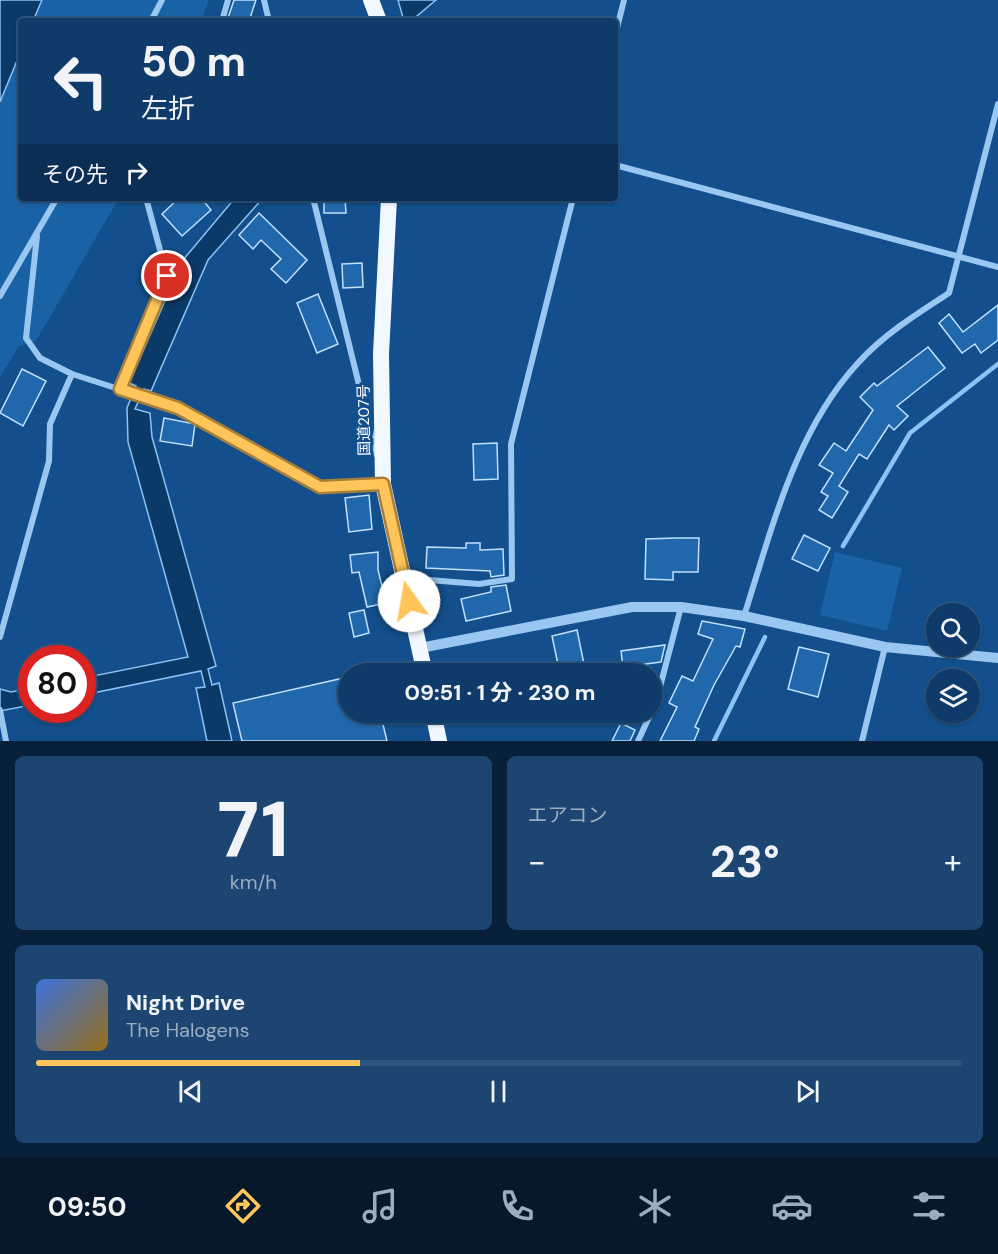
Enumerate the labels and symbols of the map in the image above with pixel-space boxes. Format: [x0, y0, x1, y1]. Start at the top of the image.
pin [141, 250, 192, 301]
street label: 国道207号 [353, 384, 375, 456]
position arrow [377, 569, 441, 633]
speed limit sign: 80 [18, 645, 96, 723]

